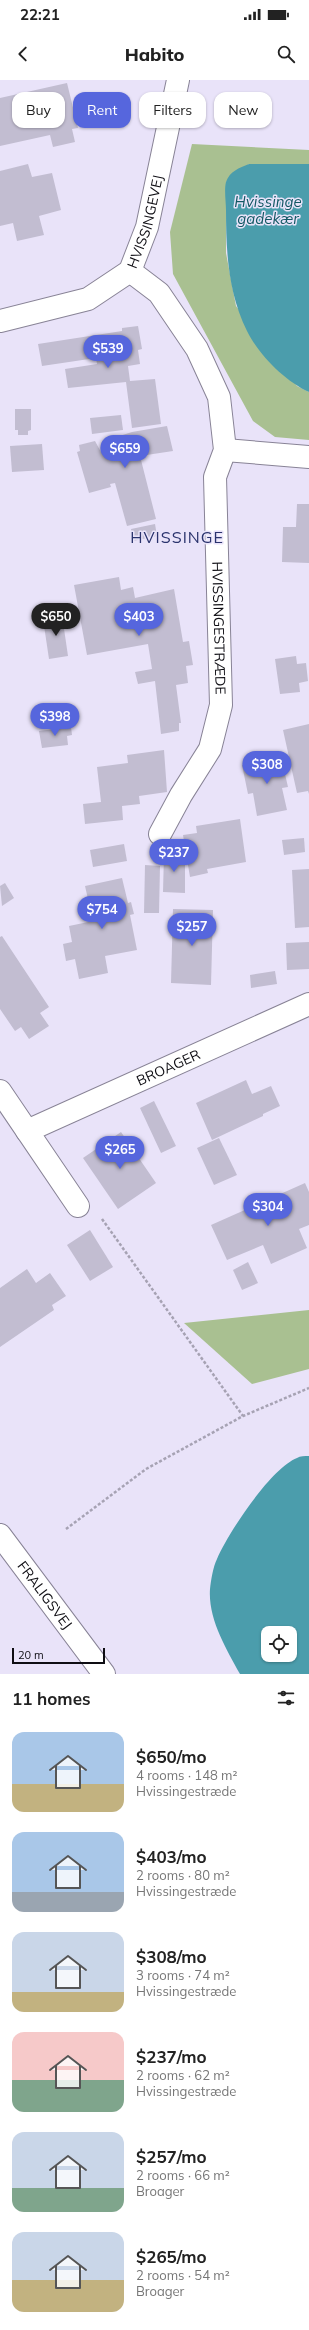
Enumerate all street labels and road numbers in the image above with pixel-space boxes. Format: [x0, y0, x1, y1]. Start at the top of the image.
street label: HVISSINGEVEJ [123, 173, 167, 271]
street label: HVISSINGESTRÆDE [208, 561, 230, 695]
street label: BROAGER [134, 1045, 203, 1090]
street label: FRALIGSVEJ [14, 1557, 76, 1633]

